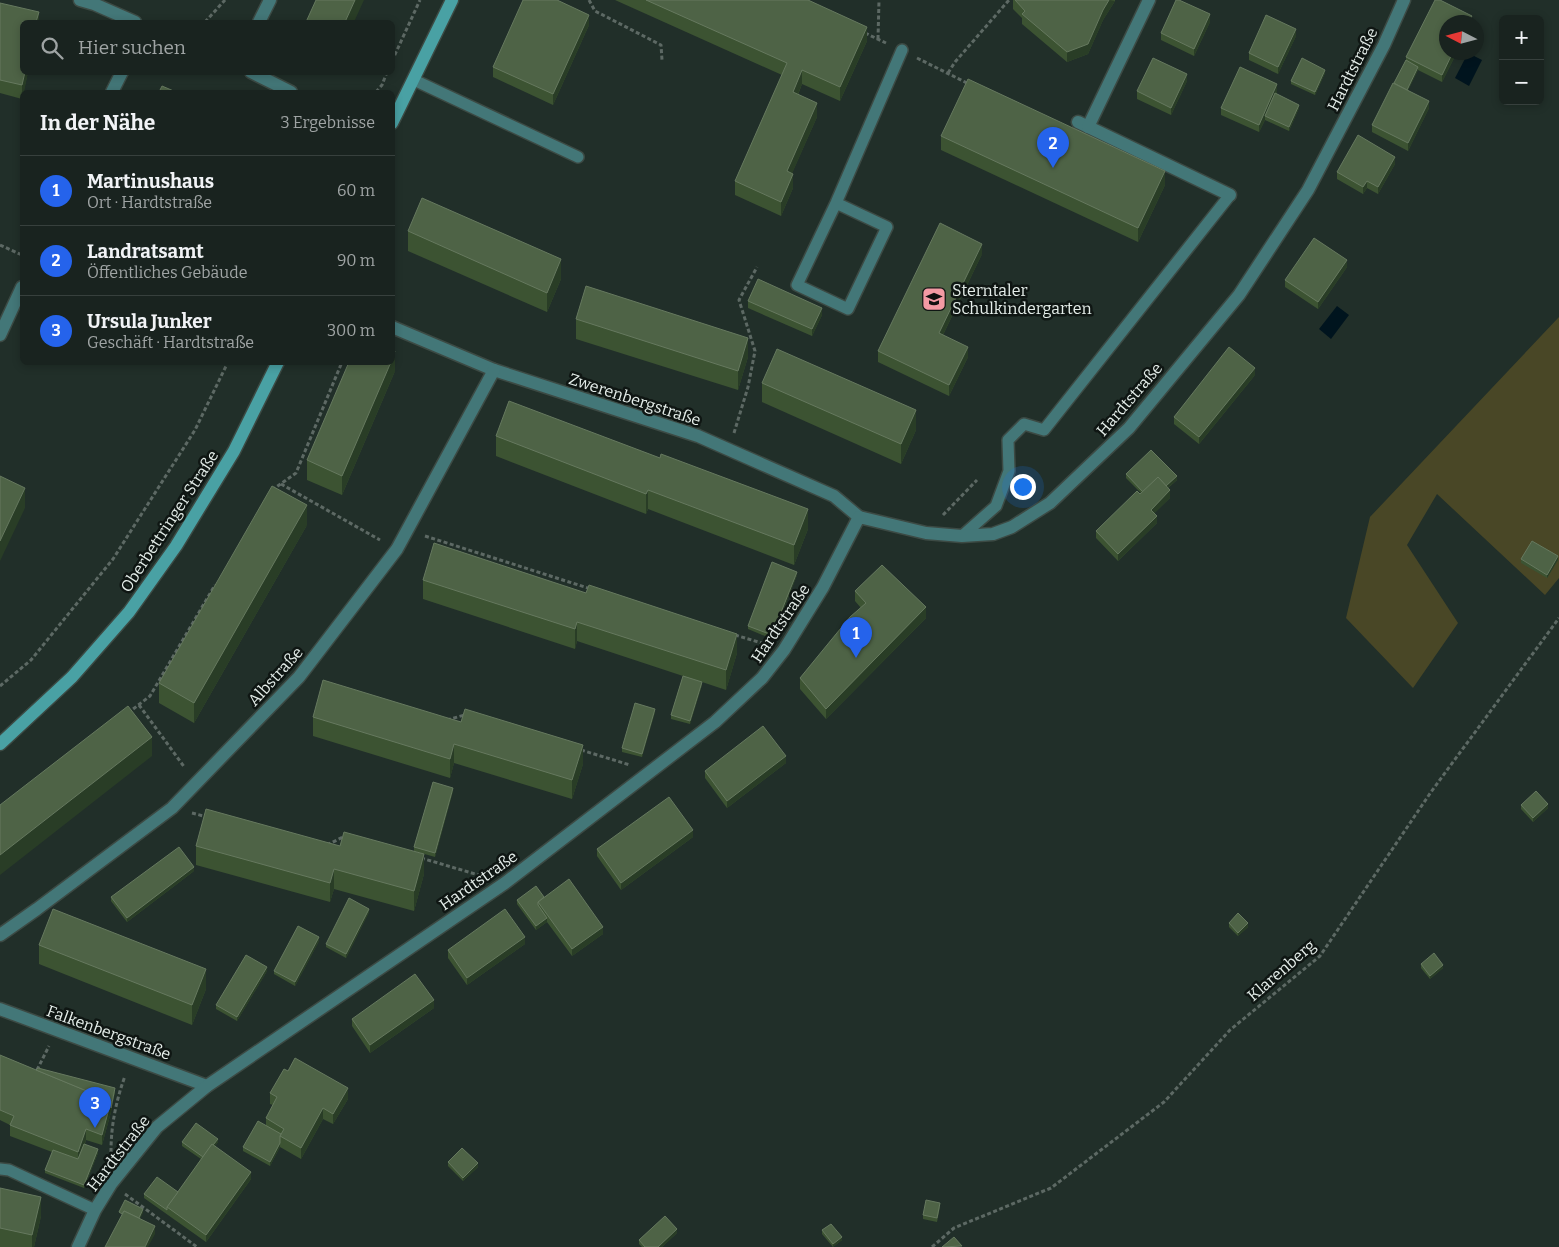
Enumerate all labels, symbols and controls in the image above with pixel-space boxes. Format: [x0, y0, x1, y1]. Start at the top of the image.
north arrow [1439, 15, 1484, 60]
map controls [1499, 15, 1544, 105]
button: + [1499, 15, 1544, 60]
search box [20, 20, 395, 75]
street label: Hardtstraße [1323, 24, 1382, 114]
icon: search [38, 34, 66, 62]
text: Hier suchen [78, 36, 186, 59]
button: − [1499, 60, 1544, 105]
text: In der Nähe [40, 110, 155, 136]
text: 3 Ergebnisse [280, 113, 375, 132]
pin: 2 [1037, 127, 1069, 168]
text: Martinushaus [87, 170, 214, 193]
text: 1 [53, 181, 59, 200]
text: 60 m [337, 181, 375, 200]
text: Ort · Hardtstraße [87, 193, 212, 212]
text: Landratsamt [87, 240, 204, 263]
text: 2 [51, 251, 61, 270]
text: 90 m [337, 251, 375, 270]
text: Öffentliches Gebäude [87, 263, 247, 282]
place label: Sterntaler Schulkindergarten [952, 281, 1092, 318]
school or university icon: Sterntaler Schulkindergarten [921, 286, 947, 312]
text: Ursula Junker [87, 310, 212, 333]
text: 3 [51, 321, 61, 340]
text: 300 m [327, 321, 375, 340]
text: Geschäft · Hardtstraße [87, 333, 254, 352]
street label: Hardtstraße [1092, 359, 1166, 440]
street label: Zwerenbergstraße [566, 369, 703, 430]
street label: Oberbettringer Straße [116, 447, 222, 596]
your location [1010, 474, 1036, 500]
street label: Hardtstraße [747, 580, 814, 666]
pin: 1 [840, 617, 872, 658]
street label: Albstraße [244, 643, 307, 710]
street label: Hardtstraße [436, 847, 521, 914]
street label: Klarenberg [1243, 936, 1319, 1005]
street label: Falkenbergstraße [44, 1001, 173, 1064]
pin: 3 [79, 1087, 111, 1128]
street label: Hardtstraße [83, 1112, 154, 1195]

